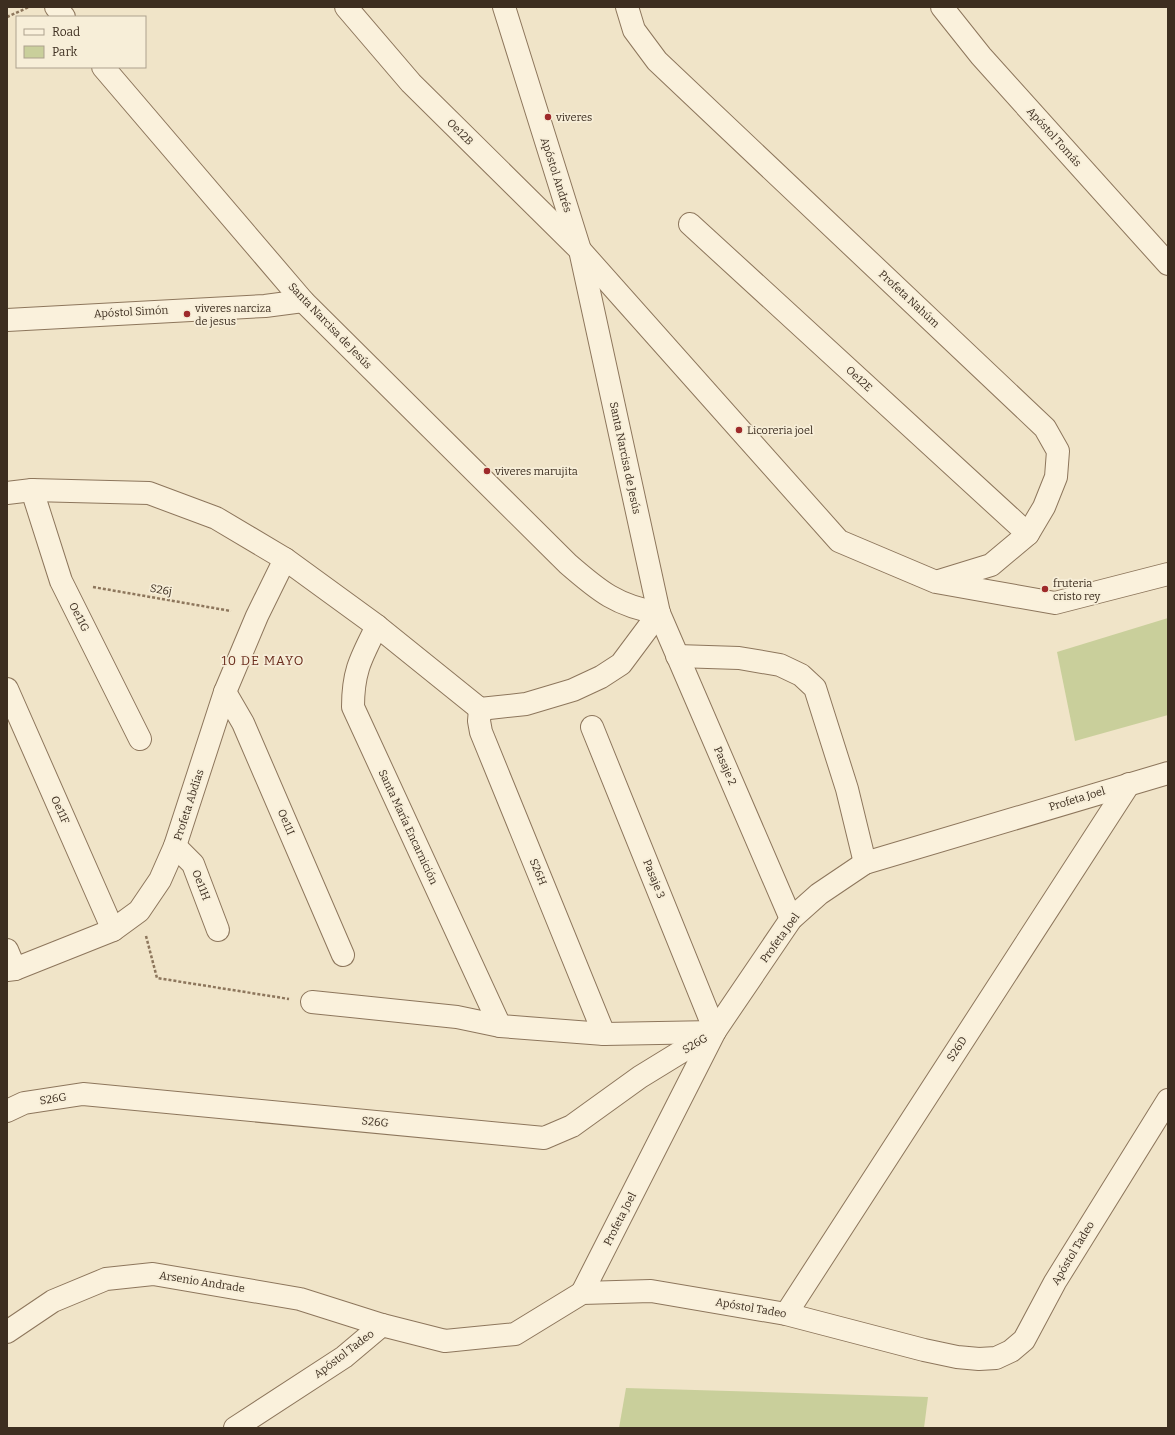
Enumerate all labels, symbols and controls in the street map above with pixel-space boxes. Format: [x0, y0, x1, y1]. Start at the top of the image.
legend [16, 16, 146, 68]
text: Road [52, 25, 80, 39]
text: Park [52, 45, 78, 59]
street label: Apóstol Tomás [1024, 105, 1084, 169]
place label: viveres [555, 111, 592, 124]
marker: viveres [543, 112, 553, 122]
street label: Oe12B [444, 116, 476, 148]
street label: Apóstol Andrés [538, 136, 574, 214]
street label: Profeta Nahúm [876, 268, 942, 331]
street label: Santa Narcisa de Jesús [286, 280, 374, 372]
place label: viveres narciza de jesus [194, 302, 271, 328]
street label: Apóstol Simón [93, 304, 169, 320]
marker: viveres narciza de jesus [182, 309, 192, 319]
street label: Oe12E [843, 364, 875, 395]
street label: Santa Narcisa de Jesús [607, 401, 643, 515]
place label: Licoreria joel [747, 424, 813, 437]
marker: Licoreria joel [734, 425, 744, 435]
place label: viveres marujita [494, 465, 578, 478]
marker: viveres marujita [482, 466, 492, 476]
place label: fruteria cristo rey [1053, 577, 1100, 603]
street label: S26j [149, 582, 173, 598]
marker: fruteria cristo rey [1040, 584, 1050, 594]
street label: Oe11G [66, 600, 92, 634]
district label: 10 DE MAYO [221, 653, 305, 668]
street label: Pasaje 2 [711, 745, 739, 787]
street label: Santa María Encarnición [376, 767, 440, 887]
street label: Profeta Abdías [171, 768, 207, 842]
street label: Profeta Joel [1047, 784, 1107, 814]
street label: Oe11F [48, 794, 72, 826]
street label: Oe11I [275, 807, 297, 837]
street label: S26H [527, 857, 549, 888]
street label: Pasaje 3 [640, 858, 668, 900]
street label: Oe11H [189, 868, 213, 902]
street label: Profeta Joel [758, 911, 802, 965]
street label: S26G [680, 1031, 710, 1057]
street label: S26D [944, 1034, 970, 1064]
street label: S26G [39, 1090, 67, 1108]
street label: S26G [361, 1114, 389, 1130]
street label: Profeta Joel [601, 1190, 639, 1248]
street label: Apóstol Tadeo [1049, 1219, 1097, 1287]
street label: Arsenio Andrade [158, 1269, 246, 1295]
street label: Apóstol Tadeo [714, 1295, 788, 1321]
street label: Apóstol Tadeo [311, 1327, 377, 1381]

